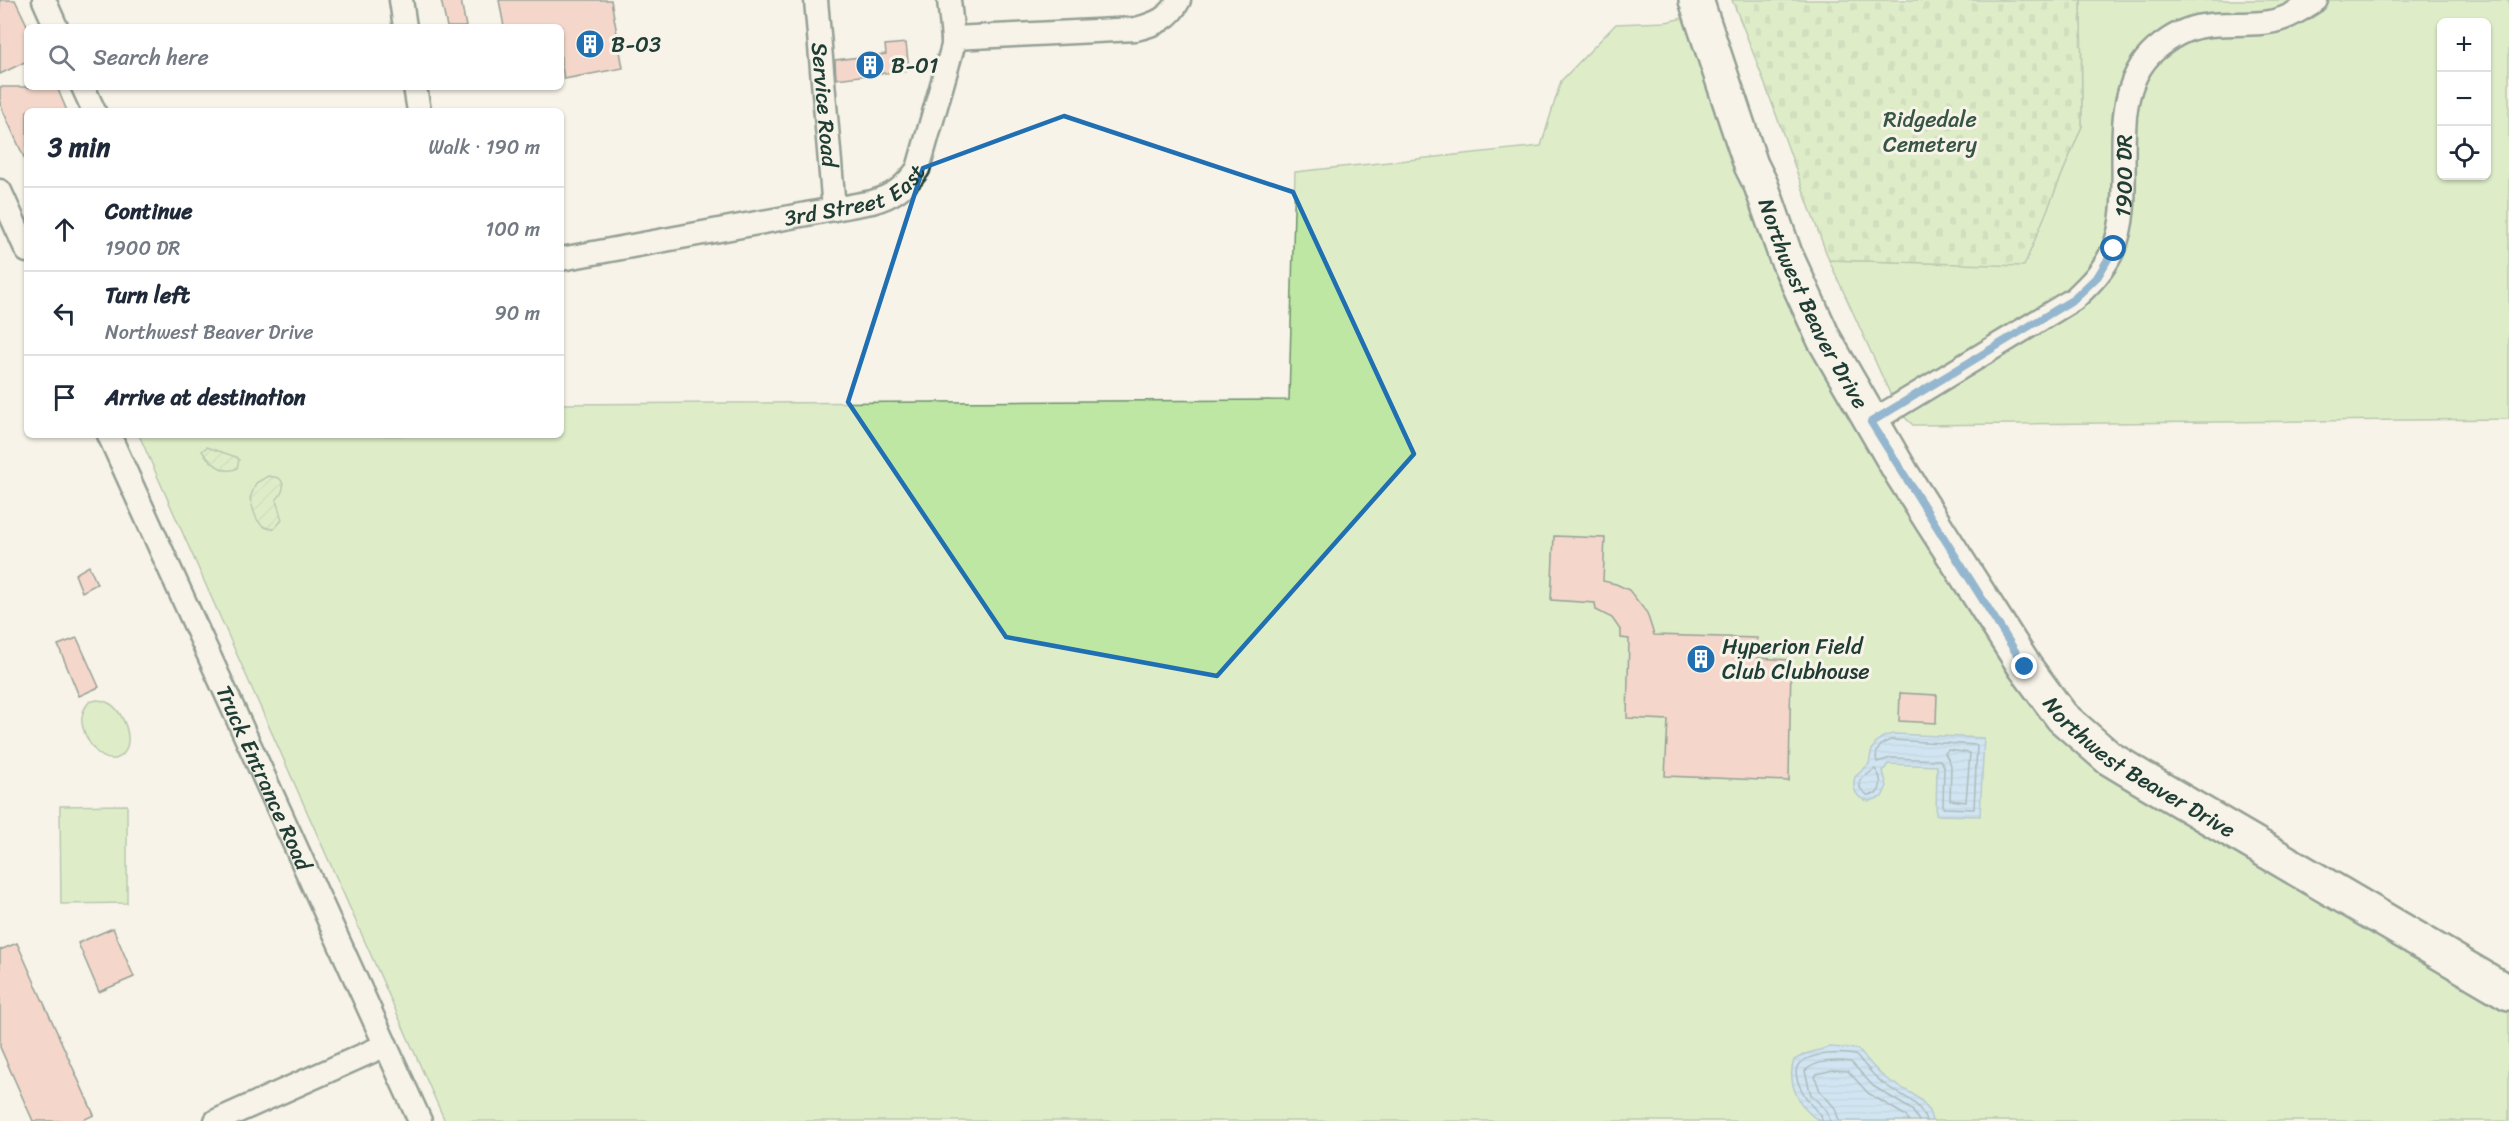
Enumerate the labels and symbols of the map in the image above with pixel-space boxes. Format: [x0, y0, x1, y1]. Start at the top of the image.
place label: B-03 [611, 25, 661, 64]
building icon: B-03 [574, 28, 606, 60]
street label: Service Road [800, 41, 849, 170]
place label: B-01 [891, 46, 938, 85]
building icon: B-01 [854, 49, 886, 81]
park label: Ridgedale Cemetery [1883, 100, 1978, 164]
street label: 1900 DR [2103, 134, 2144, 219]
street label: 3rd Street East [781, 155, 936, 238]
street label: Northwest Beaver Drive [1747, 193, 1879, 416]
route start [2100, 235, 2126, 261]
place label: Hyperion Field Club Clubhouse [1722, 627, 1870, 691]
building icon: Hyperion Field Club Clubhouse [1685, 643, 1717, 675]
route end [2011, 653, 2037, 679]
street label: Truck Entrance Road [205, 678, 323, 878]
street label: Northwest Beaver Drive [2032, 688, 2243, 849]

